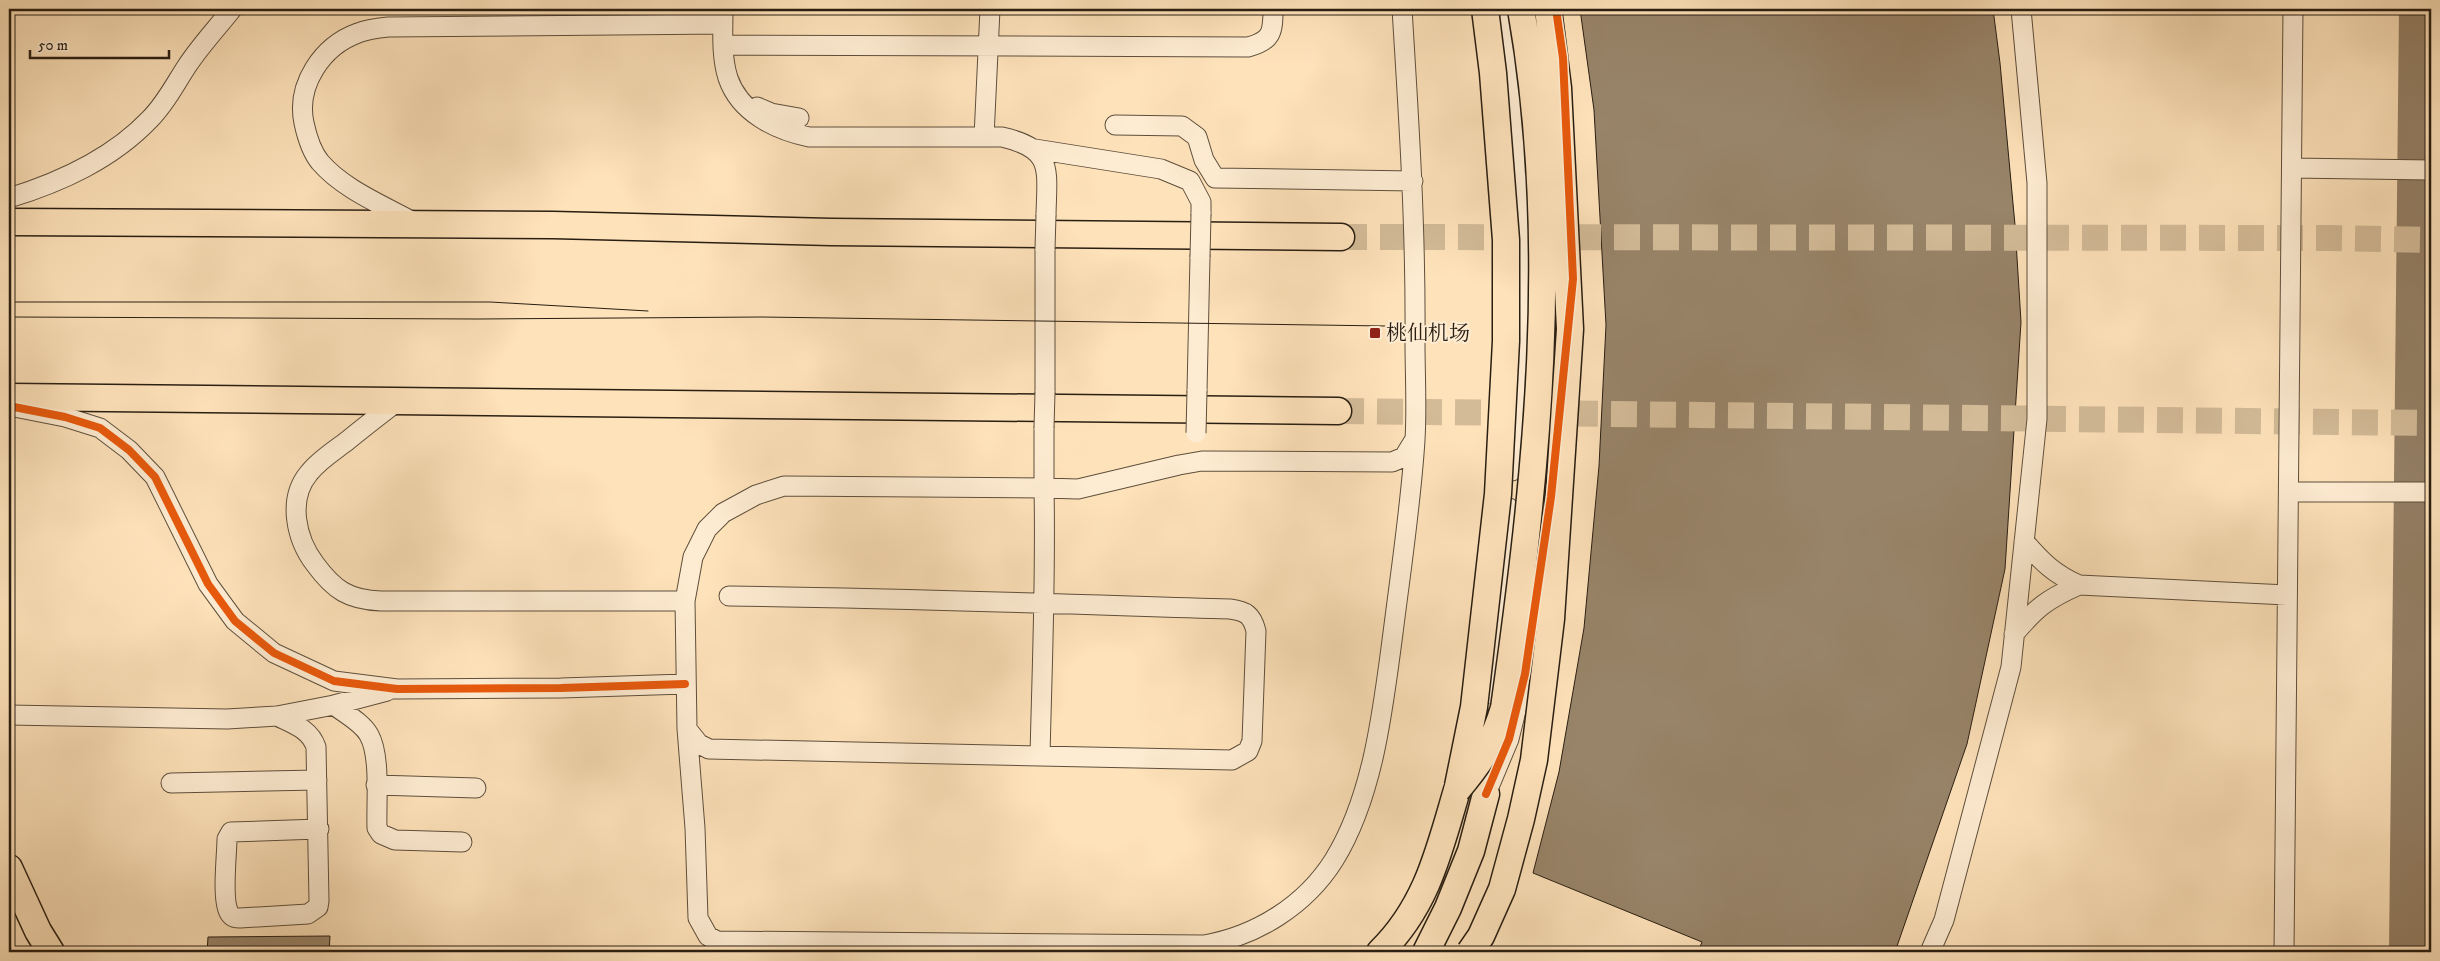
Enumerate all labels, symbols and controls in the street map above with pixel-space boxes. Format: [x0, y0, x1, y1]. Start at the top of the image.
scale bar [30, 28, 169, 60]
text: 50 m [38, 36, 68, 55]
place label: 桃仙机场 [1386, 321, 1470, 347]
marker: 桃仙机场 [1368, 326, 1382, 340]

